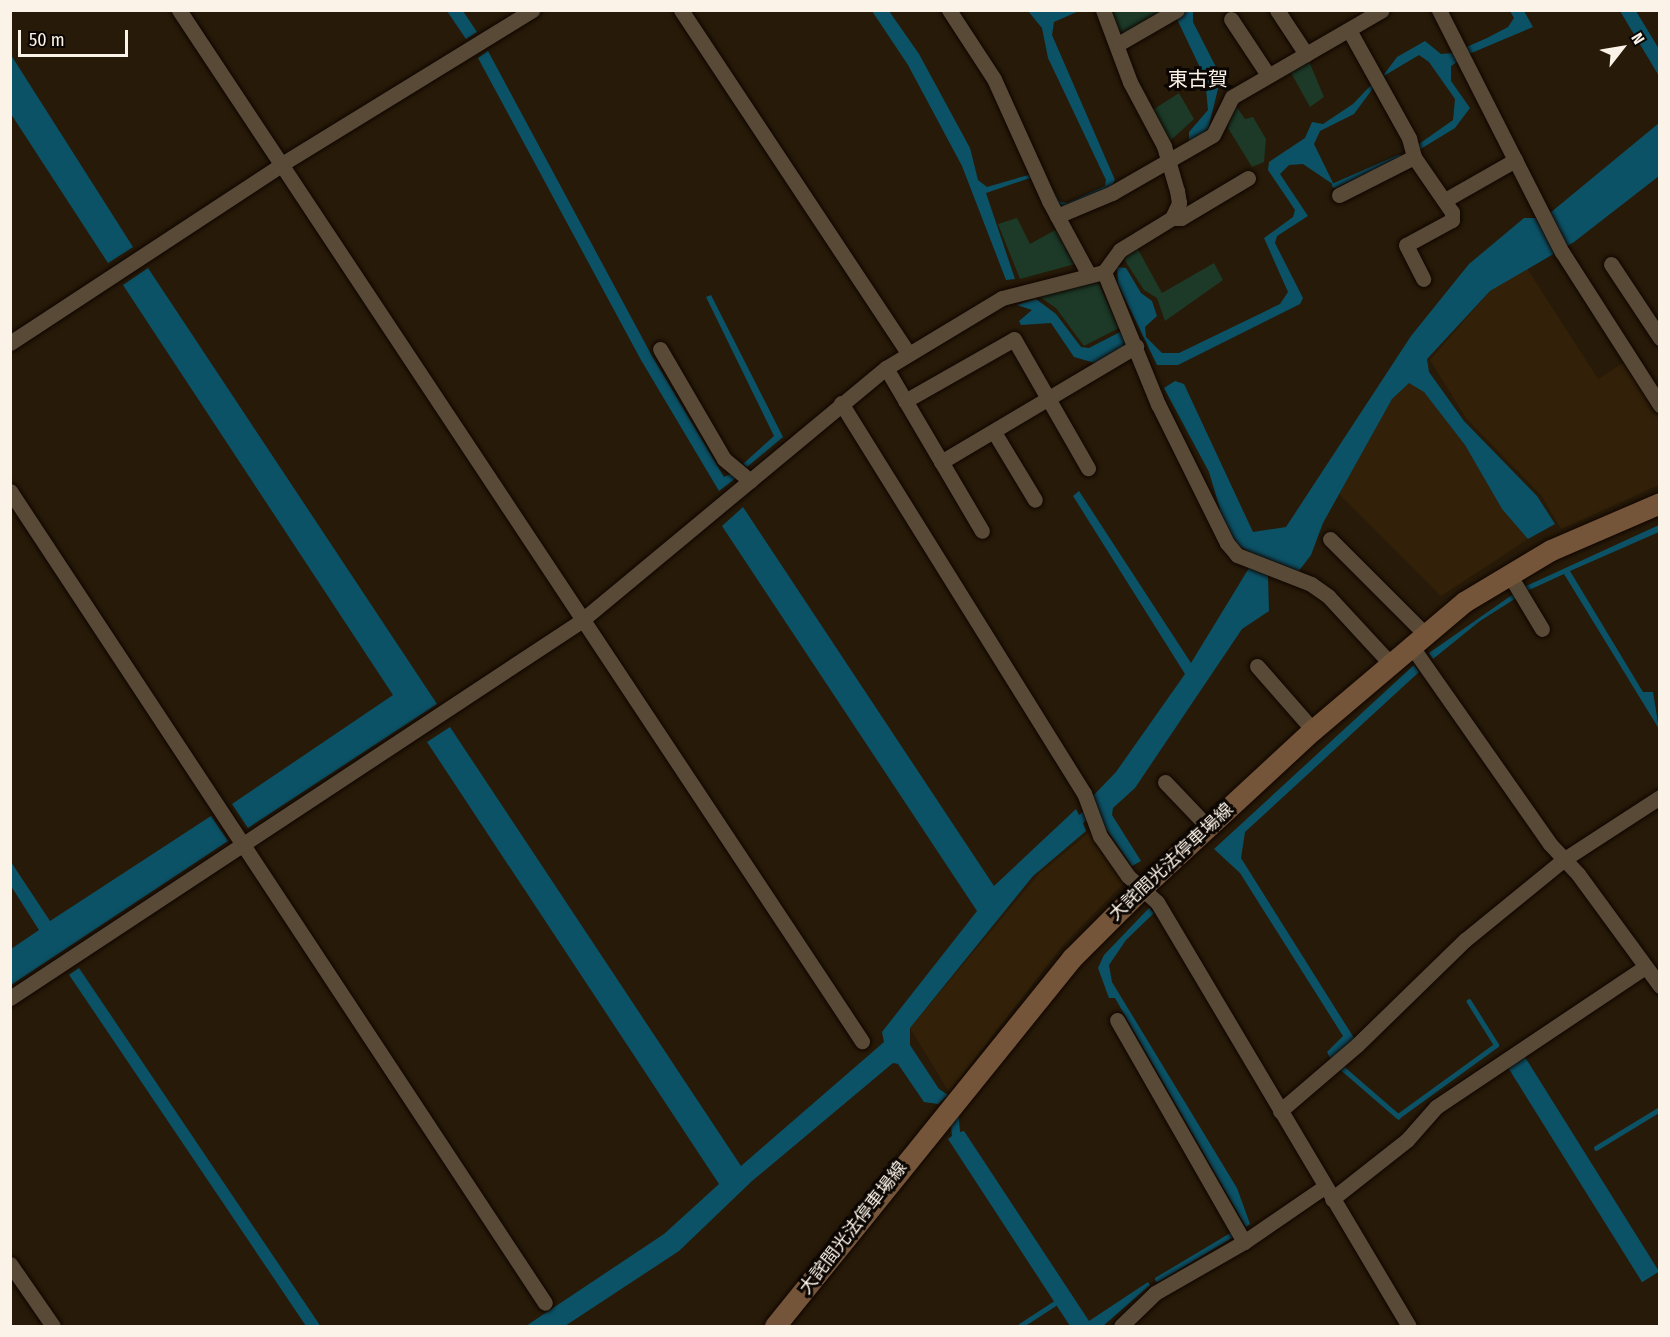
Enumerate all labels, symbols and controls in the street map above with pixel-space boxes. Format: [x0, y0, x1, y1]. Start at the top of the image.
scale bar [21, 18, 130, 56]
north arrow [1592, 18, 1652, 78]
text: 50 m [29, 29, 65, 51]
text: N [1627, 29, 1648, 47]
district label: 東古賀 [1168, 67, 1228, 91]
street label: 大詫間光法停車場線 [1104, 799, 1238, 925]
street label: 大詫間光法停車場線 [795, 1158, 911, 1298]

